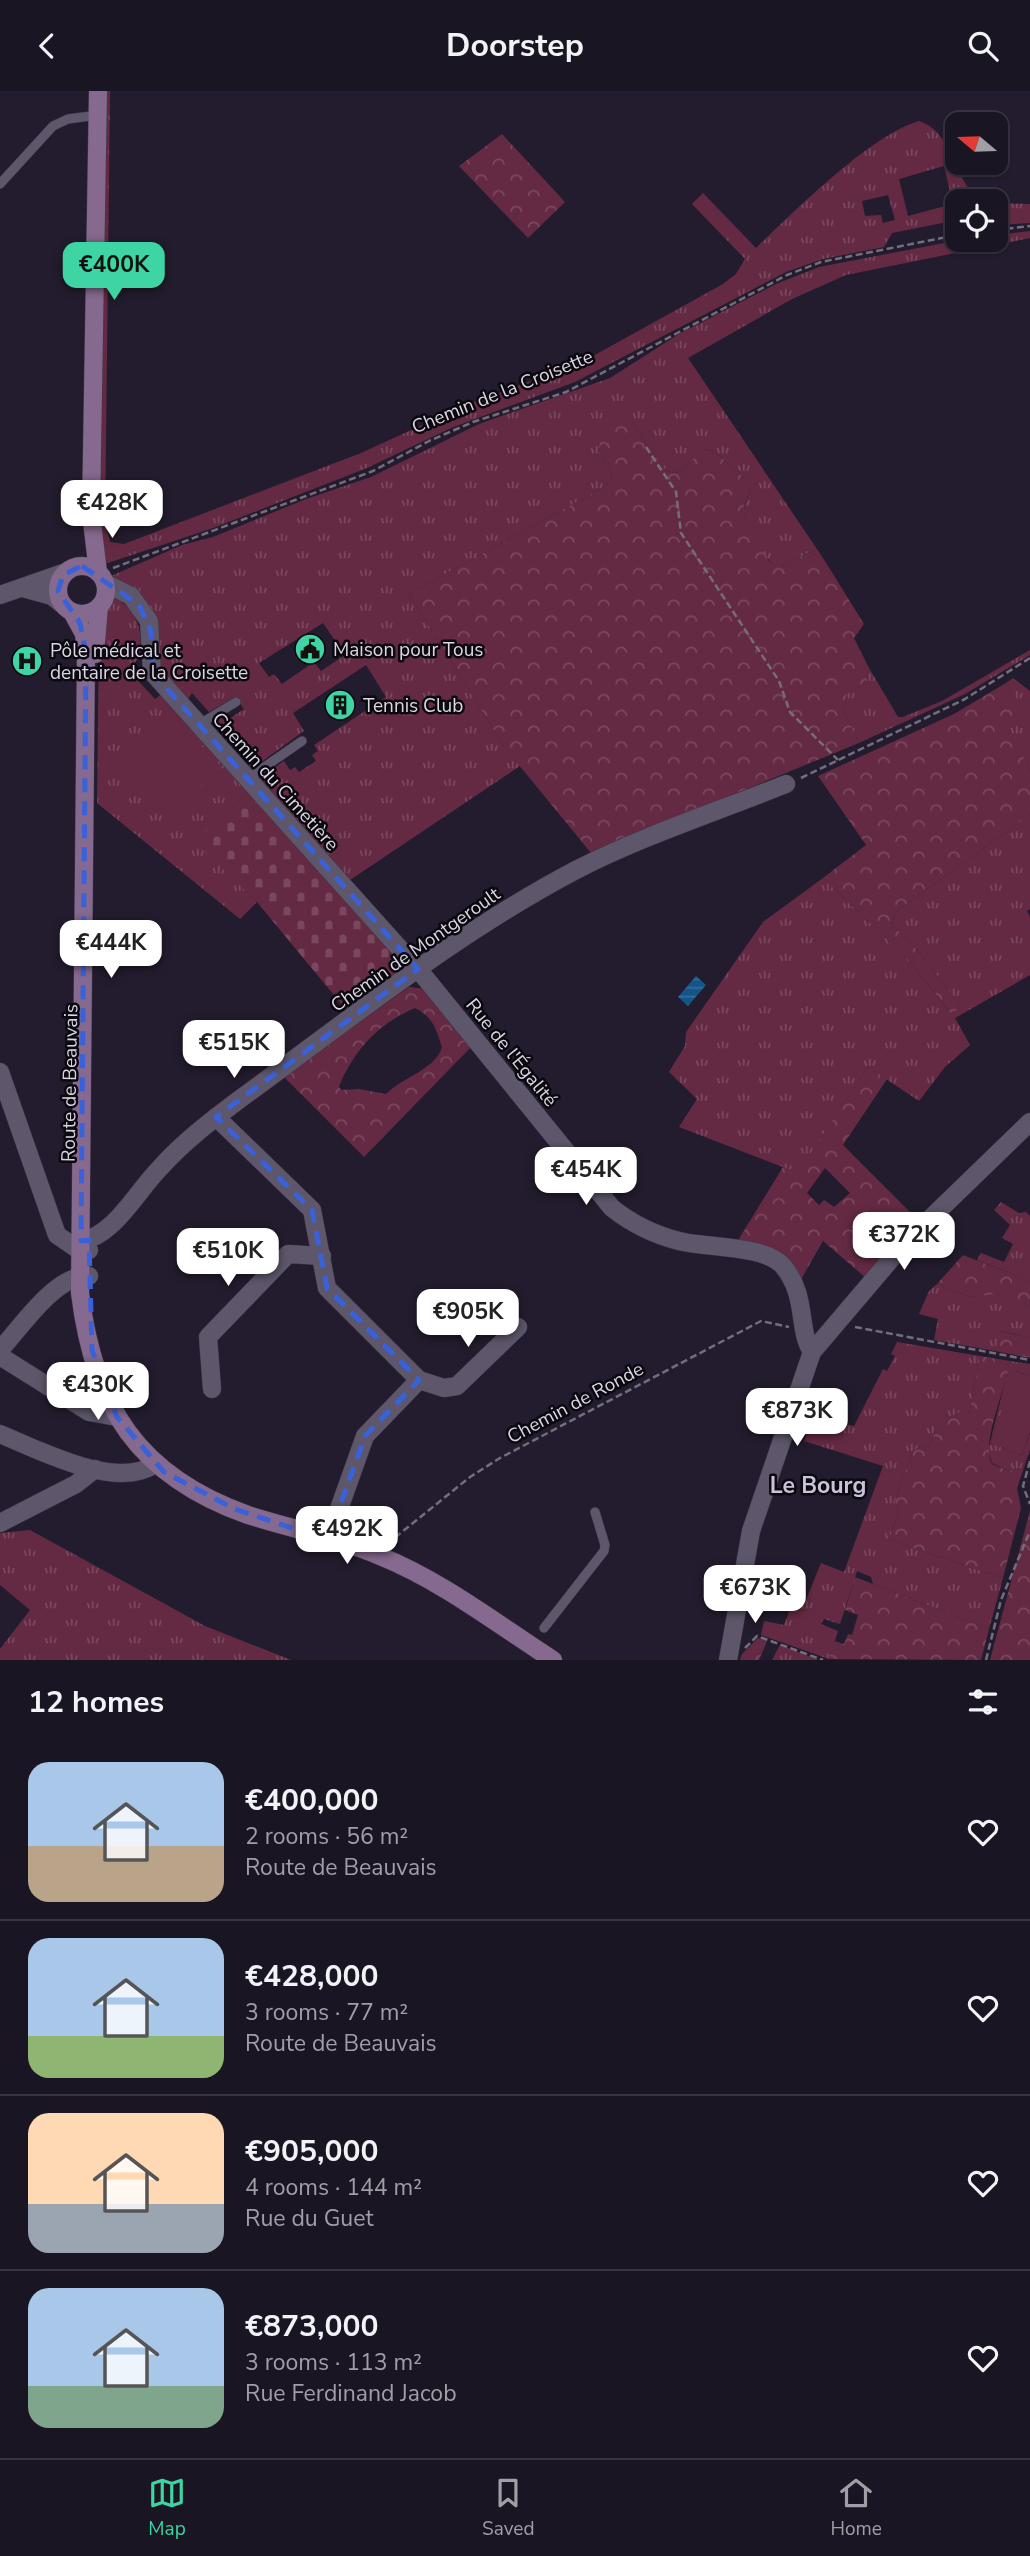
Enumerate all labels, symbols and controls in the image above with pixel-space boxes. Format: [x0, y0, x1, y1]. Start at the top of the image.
text: Doorstep [446, 24, 584, 67]
icon: back [28, 27, 66, 65]
icon: search [964, 27, 1002, 65]
north arrow [945, 112, 1008, 175]
map controls [945, 112, 1008, 252]
button: locate [945, 189, 1008, 252]
pin: €400K [65, 243, 163, 302]
text: €400K [79, 249, 149, 280]
street label: Chemin de la Croisette [408, 344, 597, 440]
pin: €428K [63, 481, 161, 540]
text: €428K [77, 487, 147, 518]
public building icon: Maison pour Tous [293, 632, 327, 666]
place label: Maison pour Tous [333, 637, 483, 663]
place label: Pôle médical et dentaire de la Croisette [50, 638, 248, 686]
hospital icon: Pôle médical et dentaire de la Croisette [10, 644, 44, 678]
building icon: Tennis Club [323, 688, 357, 722]
place label: Tennis Club [363, 693, 463, 719]
street label: Chemin du Cimetière [206, 707, 345, 857]
street label: Chemin de Montgeroult [326, 881, 506, 1018]
pin: €444K [62, 921, 160, 980]
text: €444K [76, 927, 146, 958]
street label: Rue de l'Égalité [459, 993, 563, 1112]
street label: Route de Beauvais [56, 1004, 84, 1162]
pin: €515K [185, 1021, 283, 1080]
text: €515K [199, 1027, 269, 1058]
pin: €454K [537, 1147, 635, 1207]
text: €454K [551, 1154, 621, 1185]
pin: €372K [855, 1213, 953, 1272]
text: €372K [869, 1219, 939, 1250]
pin: €510K [179, 1229, 277, 1288]
text: €510K [193, 1235, 263, 1266]
pin: €905K [419, 1289, 517, 1349]
text: €905K [433, 1296, 503, 1327]
street label: Chemin de Ronde [503, 1356, 648, 1450]
pin: €430K [49, 1363, 147, 1422]
text: €430K [63, 1369, 133, 1400]
pin: €873K [748, 1389, 846, 1448]
text: €873K [762, 1395, 832, 1426]
district label: Le Bourg [770, 1470, 866, 1501]
pin: €492K [298, 1507, 396, 1566]
text: €492K [312, 1513, 382, 1544]
pin: €673K [706, 1565, 804, 1625]
text: €673K [720, 1572, 790, 1603]
text: 12 homes [28, 1682, 164, 1723]
icon: filters [964, 1683, 1002, 1721]
text: €400,000 [245, 1780, 378, 1821]
icon: home [84, 1790, 168, 1874]
icon: heart [964, 1813, 1002, 1851]
text: 2 rooms · 56 m² [245, 1821, 408, 1852]
text: Route de Beauvais [245, 1852, 437, 1883]
text: €428,000 [245, 1956, 378, 1997]
icon: home [84, 1966, 168, 2050]
icon: heart [964, 1989, 1002, 2027]
text: 3 rooms · 77 m² [245, 1997, 408, 2028]
text: Route de Beauvais [245, 2028, 437, 2059]
text: €905,000 [245, 2131, 378, 2172]
icon: home [84, 2141, 168, 2225]
icon: heart [964, 2164, 1002, 2202]
text: 4 rooms · 144 m² [245, 2172, 422, 2203]
text: Rue du Guet [245, 2203, 374, 2234]
text: €873,000 [245, 2306, 378, 2347]
icon: home [84, 2316, 168, 2400]
icon: heart [964, 2339, 1002, 2377]
text: 3 rooms · 113 m² [245, 2347, 422, 2378]
text: Rue Ferdinand Jacob [245, 2378, 457, 2409]
tab: Map [148, 2474, 186, 2542]
tab: Saved [482, 2474, 535, 2542]
tab: Home [831, 2474, 882, 2542]

